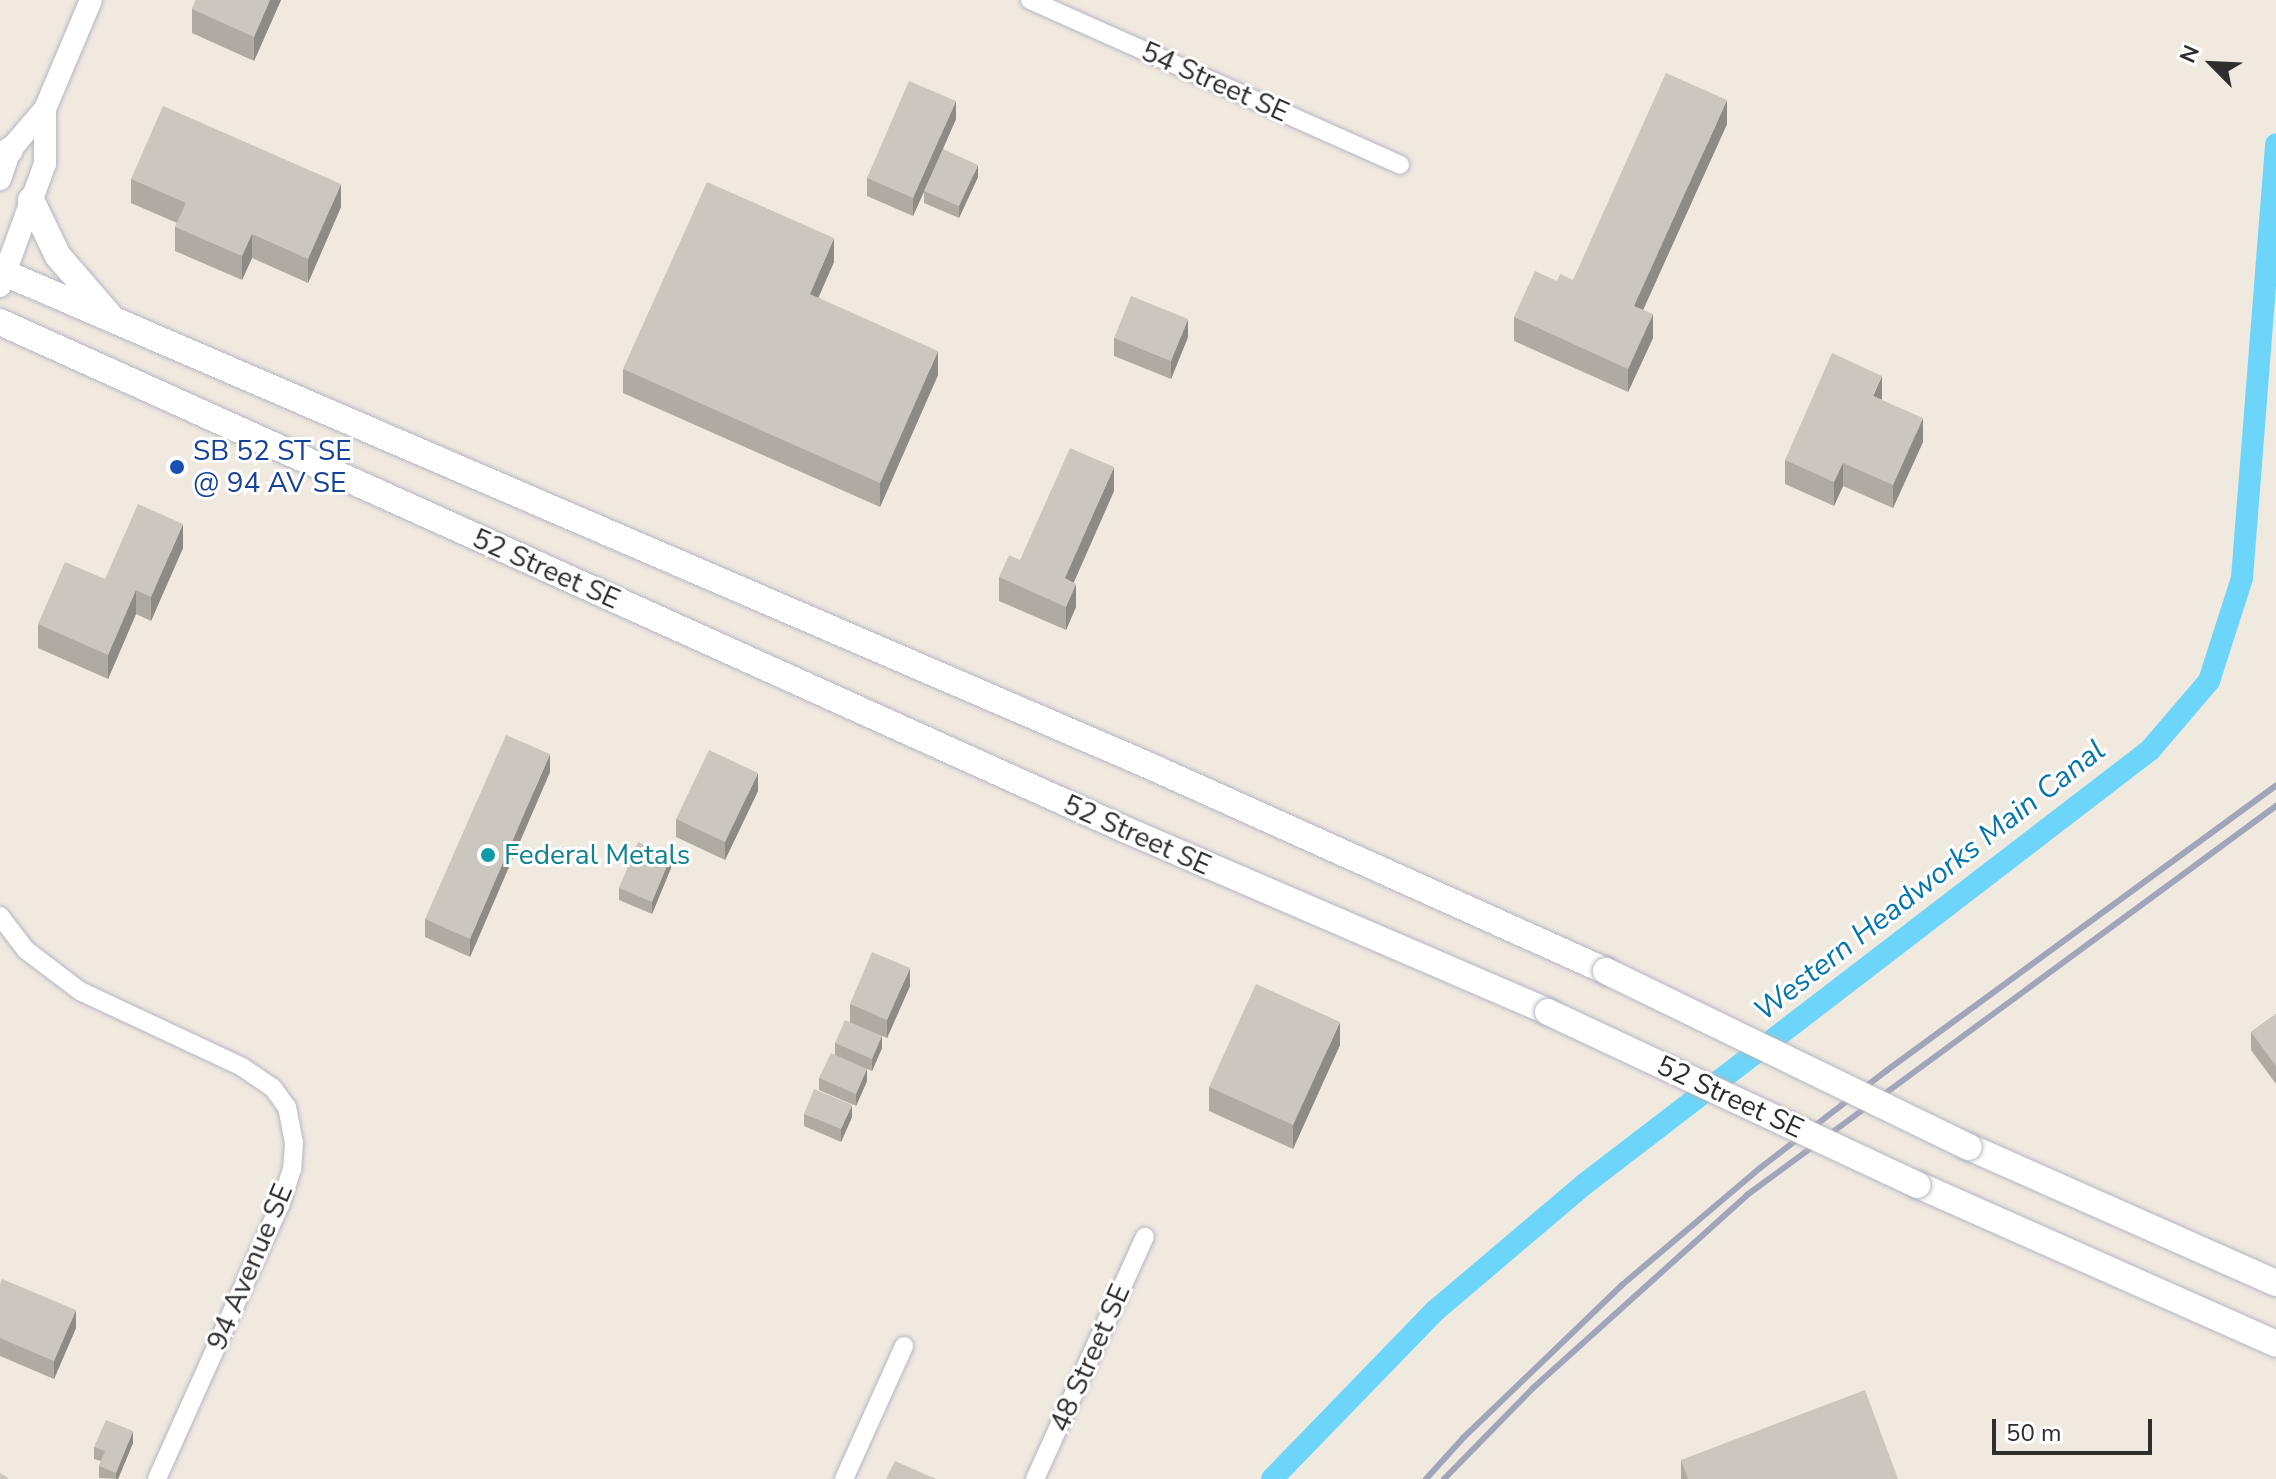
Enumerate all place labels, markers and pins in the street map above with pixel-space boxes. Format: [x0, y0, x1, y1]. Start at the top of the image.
place label: SB 52 ST SE @ 94 AV SE [193, 434, 352, 500]
marker: SB 52 ST SE @ 94 AV SE [168, 458, 186, 476]
place label: Federal Metals [504, 838, 690, 872]
marker: Federal Metals [479, 846, 497, 864]

